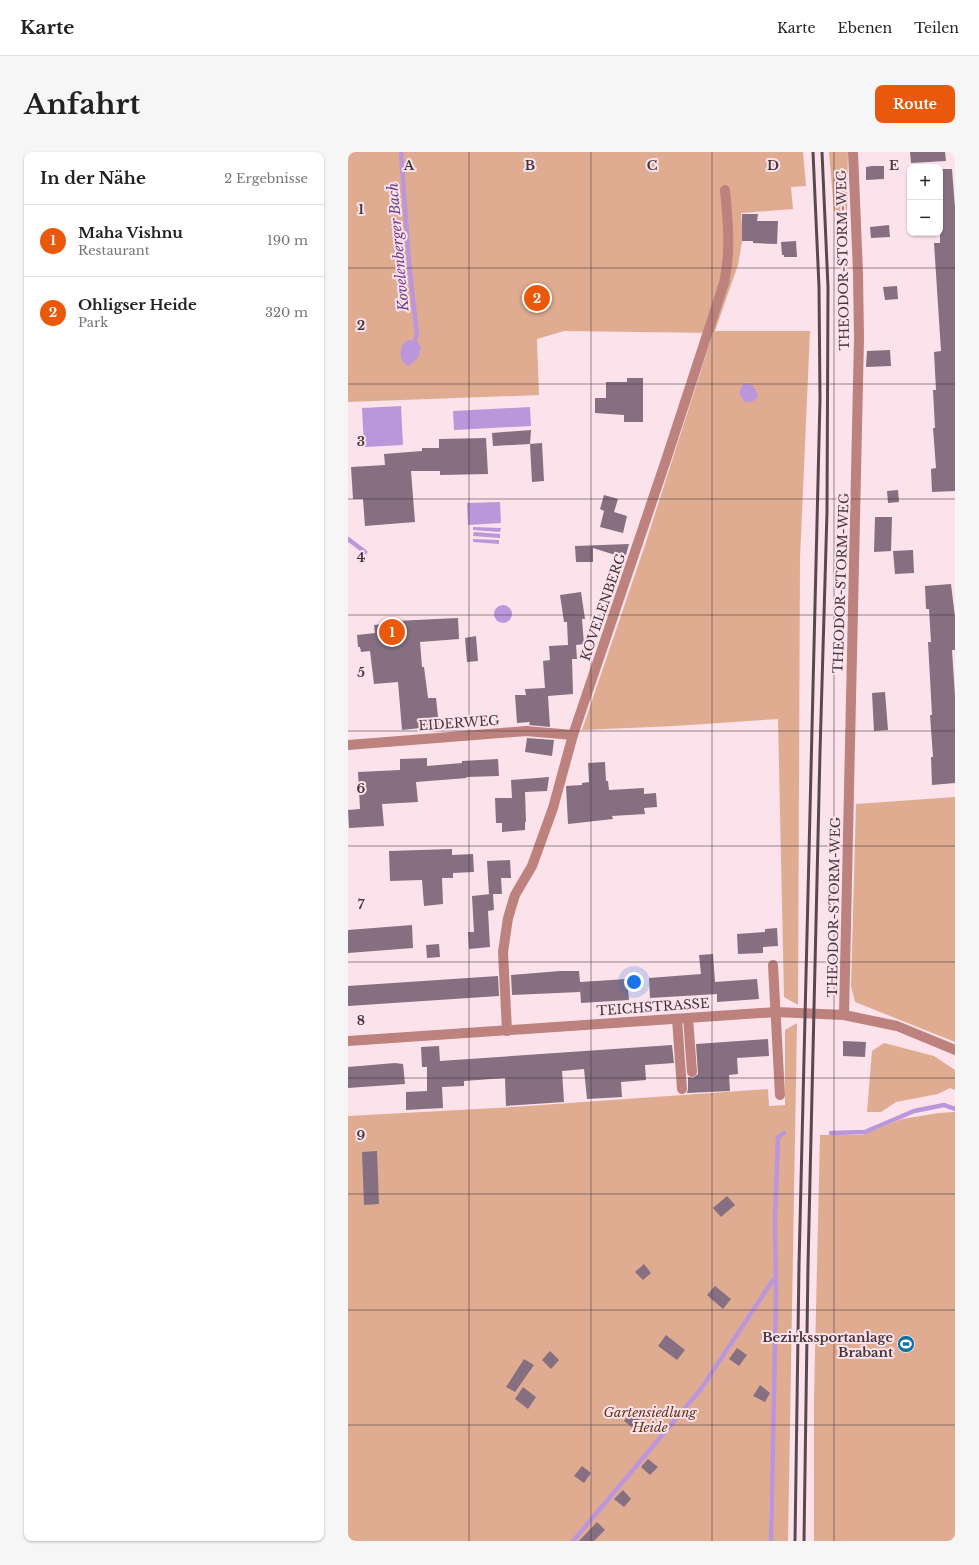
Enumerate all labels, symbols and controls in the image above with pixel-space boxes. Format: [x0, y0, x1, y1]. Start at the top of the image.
text: Karte [20, 16, 74, 39]
text: Karte [777, 19, 816, 37]
text: Ebenen [838, 19, 892, 37]
text: Teilen [914, 19, 959, 37]
button: Route [875, 85, 955, 123]
text: Anfahrt [24, 87, 140, 122]
text: A [403, 157, 415, 174]
text: B [525, 157, 535, 174]
text: C [647, 157, 658, 174]
text: D [767, 157, 779, 174]
text: E [889, 157, 899, 174]
map controls [907, 164, 943, 236]
button: + [907, 164, 943, 200]
text: In der Nähe [40, 168, 146, 189]
text: 2 Ergebnisse [224, 170, 308, 187]
street label: THEODOR-STORM-WEG [833, 170, 853, 350]
water label: Kovelenberger Bach [383, 182, 413, 313]
button: − [907, 200, 943, 236]
text: 1 [358, 201, 364, 218]
text: Maha Vishnu [78, 223, 183, 242]
text: 1 [50, 232, 56, 249]
text: 190 m [267, 232, 308, 249]
text: Restaurant [78, 242, 150, 259]
pin: 2 [524, 283, 550, 313]
text: Ohligser Heide [78, 295, 197, 314]
text: 2 [49, 304, 57, 321]
text: 320 m [265, 304, 308, 321]
text: Park [78, 314, 108, 331]
text: 2 [357, 317, 365, 334]
text: 3 [357, 433, 365, 450]
street label: THEODOR-STORM-WEG [829, 493, 853, 673]
text: 4 [357, 549, 366, 566]
street label: KOVELENBERG [577, 551, 629, 663]
pin: 1 [379, 617, 405, 647]
text: 5 [357, 664, 365, 681]
street label: EIDERWEG [418, 712, 500, 734]
text: 6 [357, 780, 366, 797]
street label: THEODOR-STORM-WEG [824, 817, 844, 997]
text: 7 [358, 896, 365, 913]
your location [624, 972, 644, 992]
street label: TEICHSTRASSE [596, 995, 710, 1019]
text: 8 [357, 1012, 365, 1029]
text: 9 [357, 1127, 366, 1144]
place label: Bezirkssportanlage Brabant [762, 1329, 893, 1361]
sports icon: Bezirkssportanlage Brabant [896, 1334, 916, 1354]
park label: Gartensiedlung Heide [604, 1404, 697, 1436]

